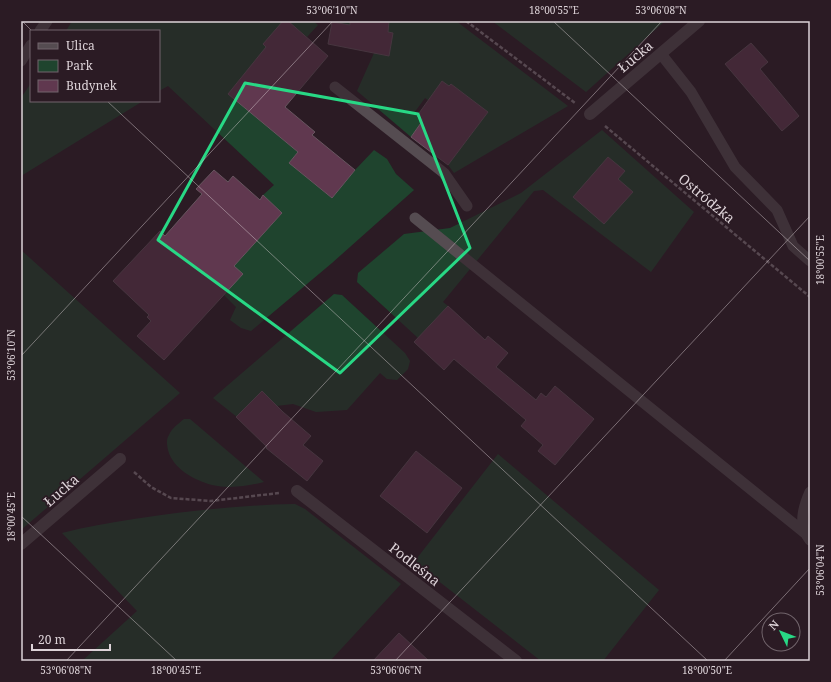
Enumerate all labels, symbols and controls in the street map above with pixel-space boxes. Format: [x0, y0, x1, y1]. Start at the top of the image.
text: 53°06'10"N [306, 3, 358, 17]
text: 18°00'55"E [529, 3, 579, 17]
text: 53°06'08"N [635, 3, 687, 17]
legend [30, 30, 160, 102]
street label: Łucka [613, 36, 657, 76]
text: Ulica [66, 37, 95, 54]
text: Park [66, 57, 94, 74]
text: Budynek [66, 77, 118, 94]
street label: Ostródzka [675, 169, 739, 227]
text: 18°00'55"E [813, 235, 827, 285]
text: 53°06'10"N [4, 329, 18, 381]
street label: Łucka [39, 469, 83, 510]
text: 18°00'45"E [4, 492, 18, 542]
street label: Podleśna [385, 538, 445, 590]
text: 53°06'04"N [813, 544, 827, 596]
north arrow [761, 612, 801, 652]
text: N [765, 616, 782, 633]
scale bar [32, 626, 110, 652]
text: 20 m [38, 631, 66, 648]
text: 53°06'08"N [40, 663, 92, 677]
text: 18°00'45"E [151, 663, 201, 677]
text: 53°06'06"N [370, 663, 422, 677]
text: 18°00'50"E [682, 663, 732, 677]

